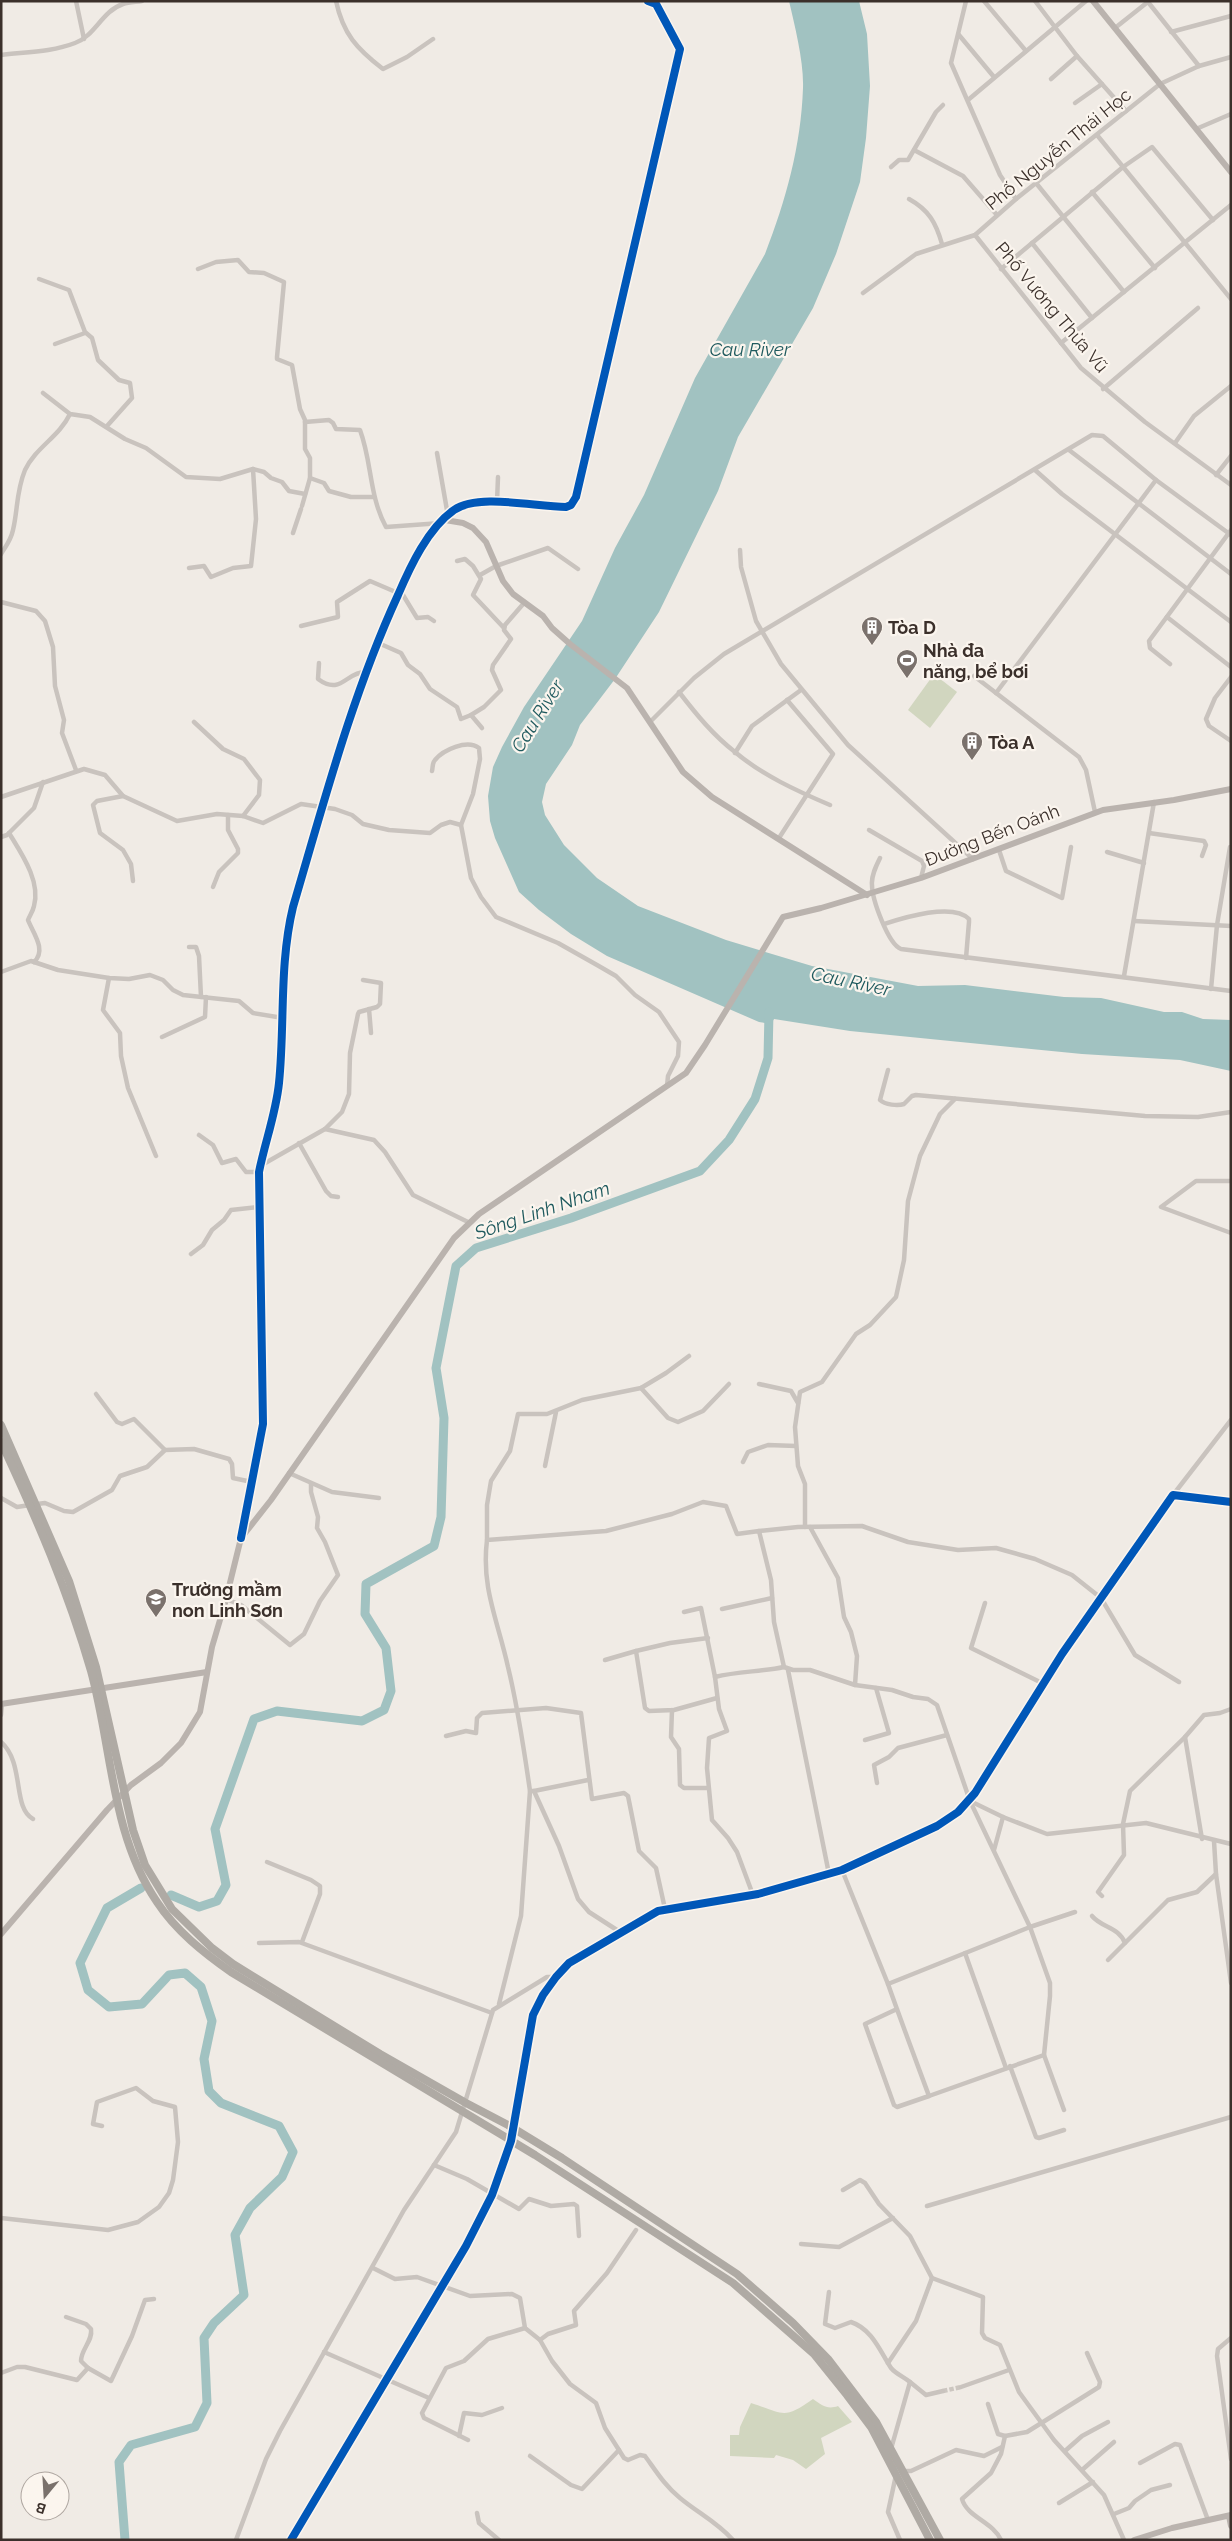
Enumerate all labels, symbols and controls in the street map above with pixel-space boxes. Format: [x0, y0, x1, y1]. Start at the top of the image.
street label: Phố Nguyễn Thái Học [981, 84, 1135, 214]
street label: Phố Vương Thừa Vũ [991, 238, 1113, 376]
water label: Cau River [709, 338, 792, 360]
building icon: Tòa D [860, 615, 884, 646]
place label: Tòa D [888, 617, 936, 638]
place label: Nhà đa năng, bể bơi [923, 640, 1028, 682]
sports icon: Nhà đa năng, bể bơi [895, 648, 919, 679]
water label: Cau River [506, 675, 569, 756]
building icon: Tòa A [960, 730, 984, 761]
place label: Tòa A [988, 732, 1035, 753]
street label: Đường Bến Oánh [922, 800, 1062, 870]
water label: Cau River [809, 962, 894, 1000]
water label: Sông Linh Nham [470, 1176, 613, 1244]
place label: Trường mầm non Linh Sơn [172, 1579, 283, 1621]
school or university icon: Trường mầm non Linh Sơn [144, 1587, 168, 1618]
north arrow [20, 2471, 70, 2521]
text: B [34, 2499, 48, 2517]

